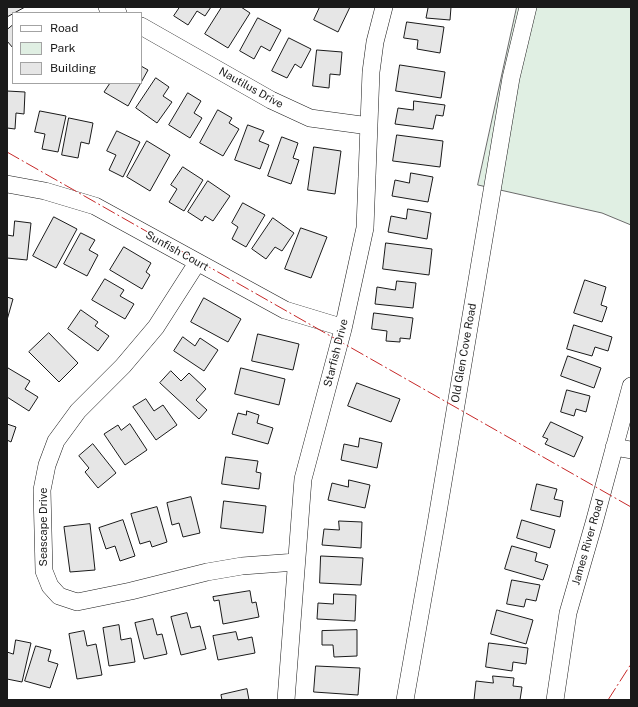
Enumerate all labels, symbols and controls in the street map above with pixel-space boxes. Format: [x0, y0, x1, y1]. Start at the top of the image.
legend [12, 12, 142, 84]
text: Road [50, 21, 78, 35]
text: Park [50, 41, 76, 55]
text: Building [50, 61, 96, 75]
street label: Nautilus Drive [216, 65, 286, 111]
street label: Sunfish Court [143, 228, 211, 274]
street label: Old Glen Cove Road [449, 302, 479, 404]
street label: Starfish Drive [321, 318, 351, 388]
street label: Seascape Drive [37, 488, 51, 566]
street label: James River Road [569, 497, 607, 587]

